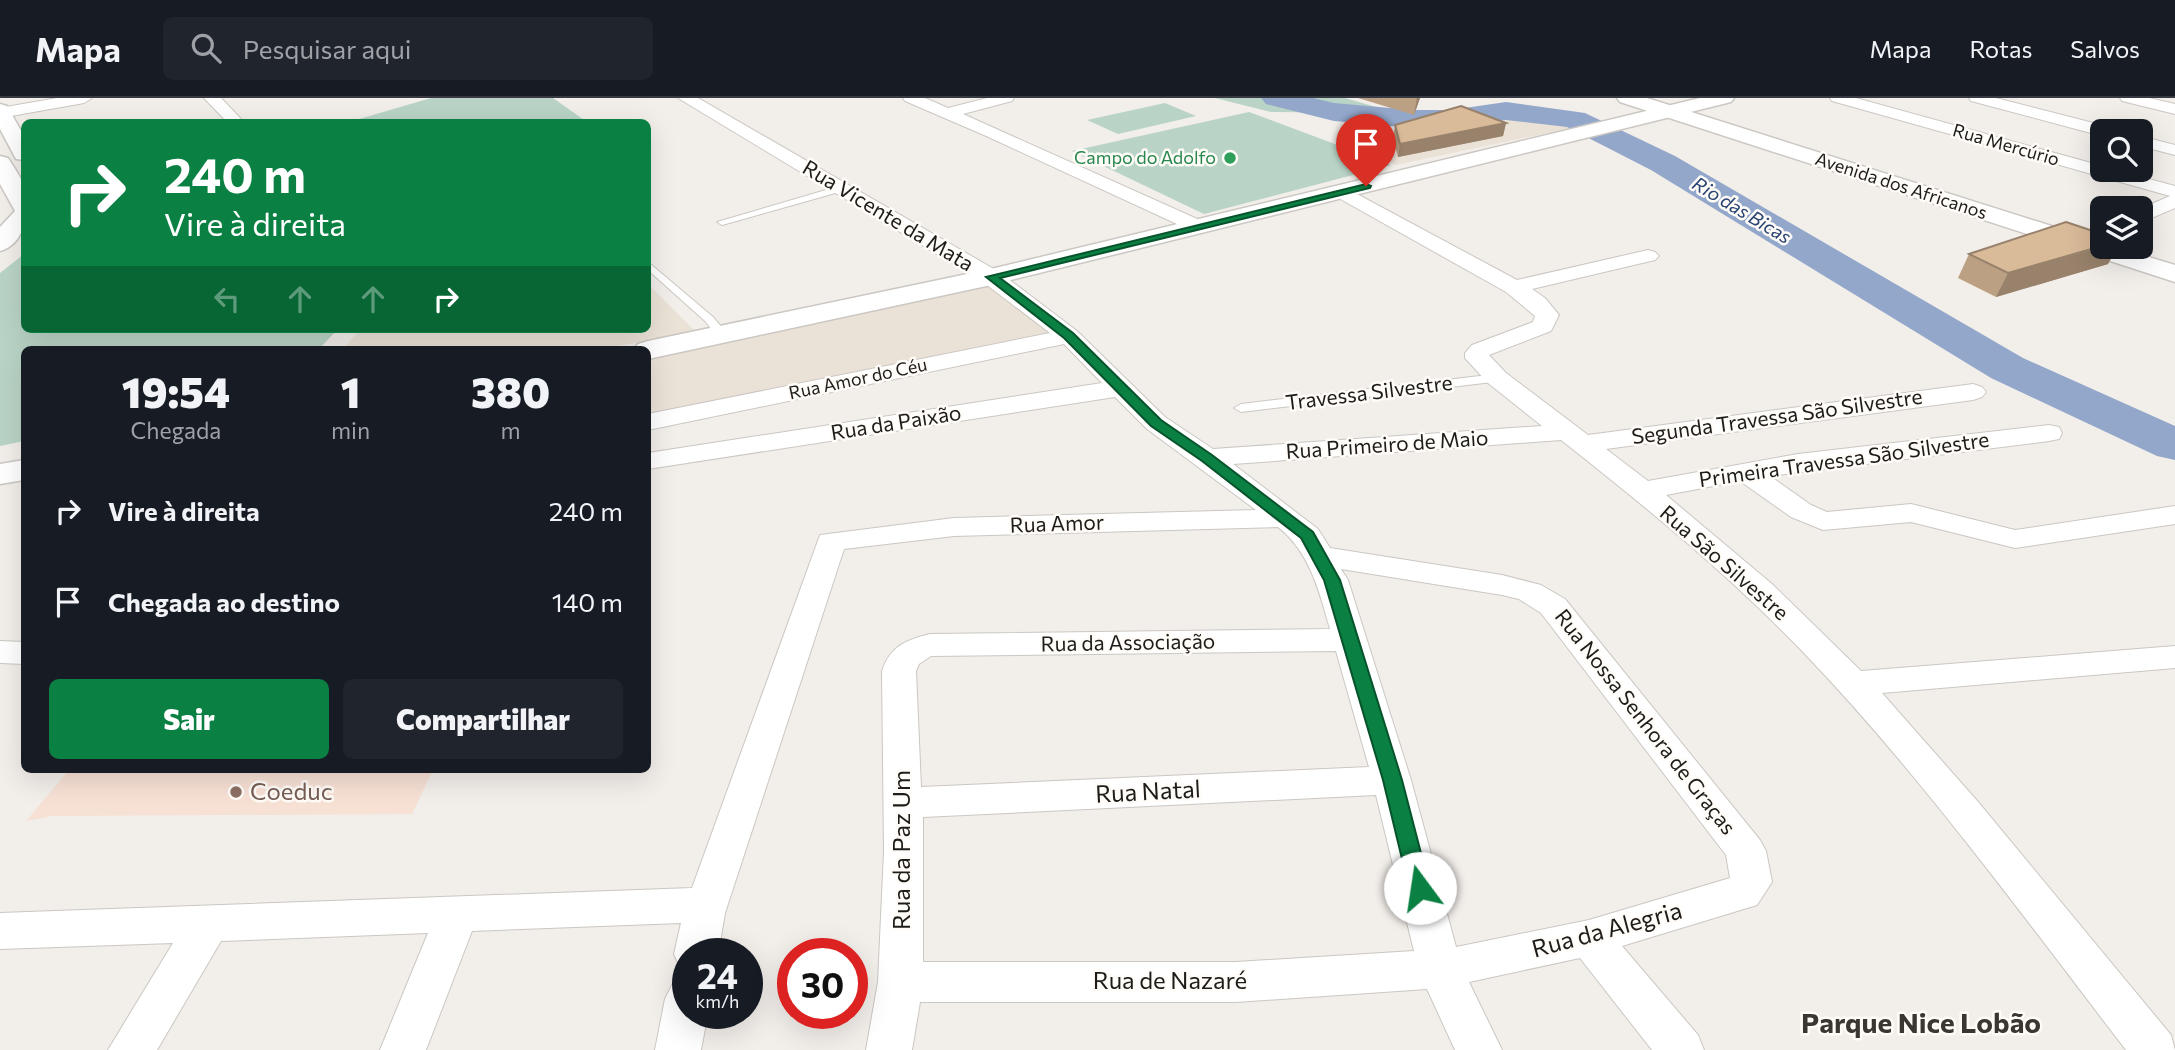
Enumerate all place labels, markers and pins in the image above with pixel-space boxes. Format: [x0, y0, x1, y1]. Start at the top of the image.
pin [1336, 114, 1396, 186]
place label: Campo do Adolfo [1074, 146, 1216, 168]
marker: Campo do Adolfo [1222, 150, 1238, 166]
place label: Coeduc [250, 776, 333, 805]
marker: Coeduc [228, 784, 244, 800]

